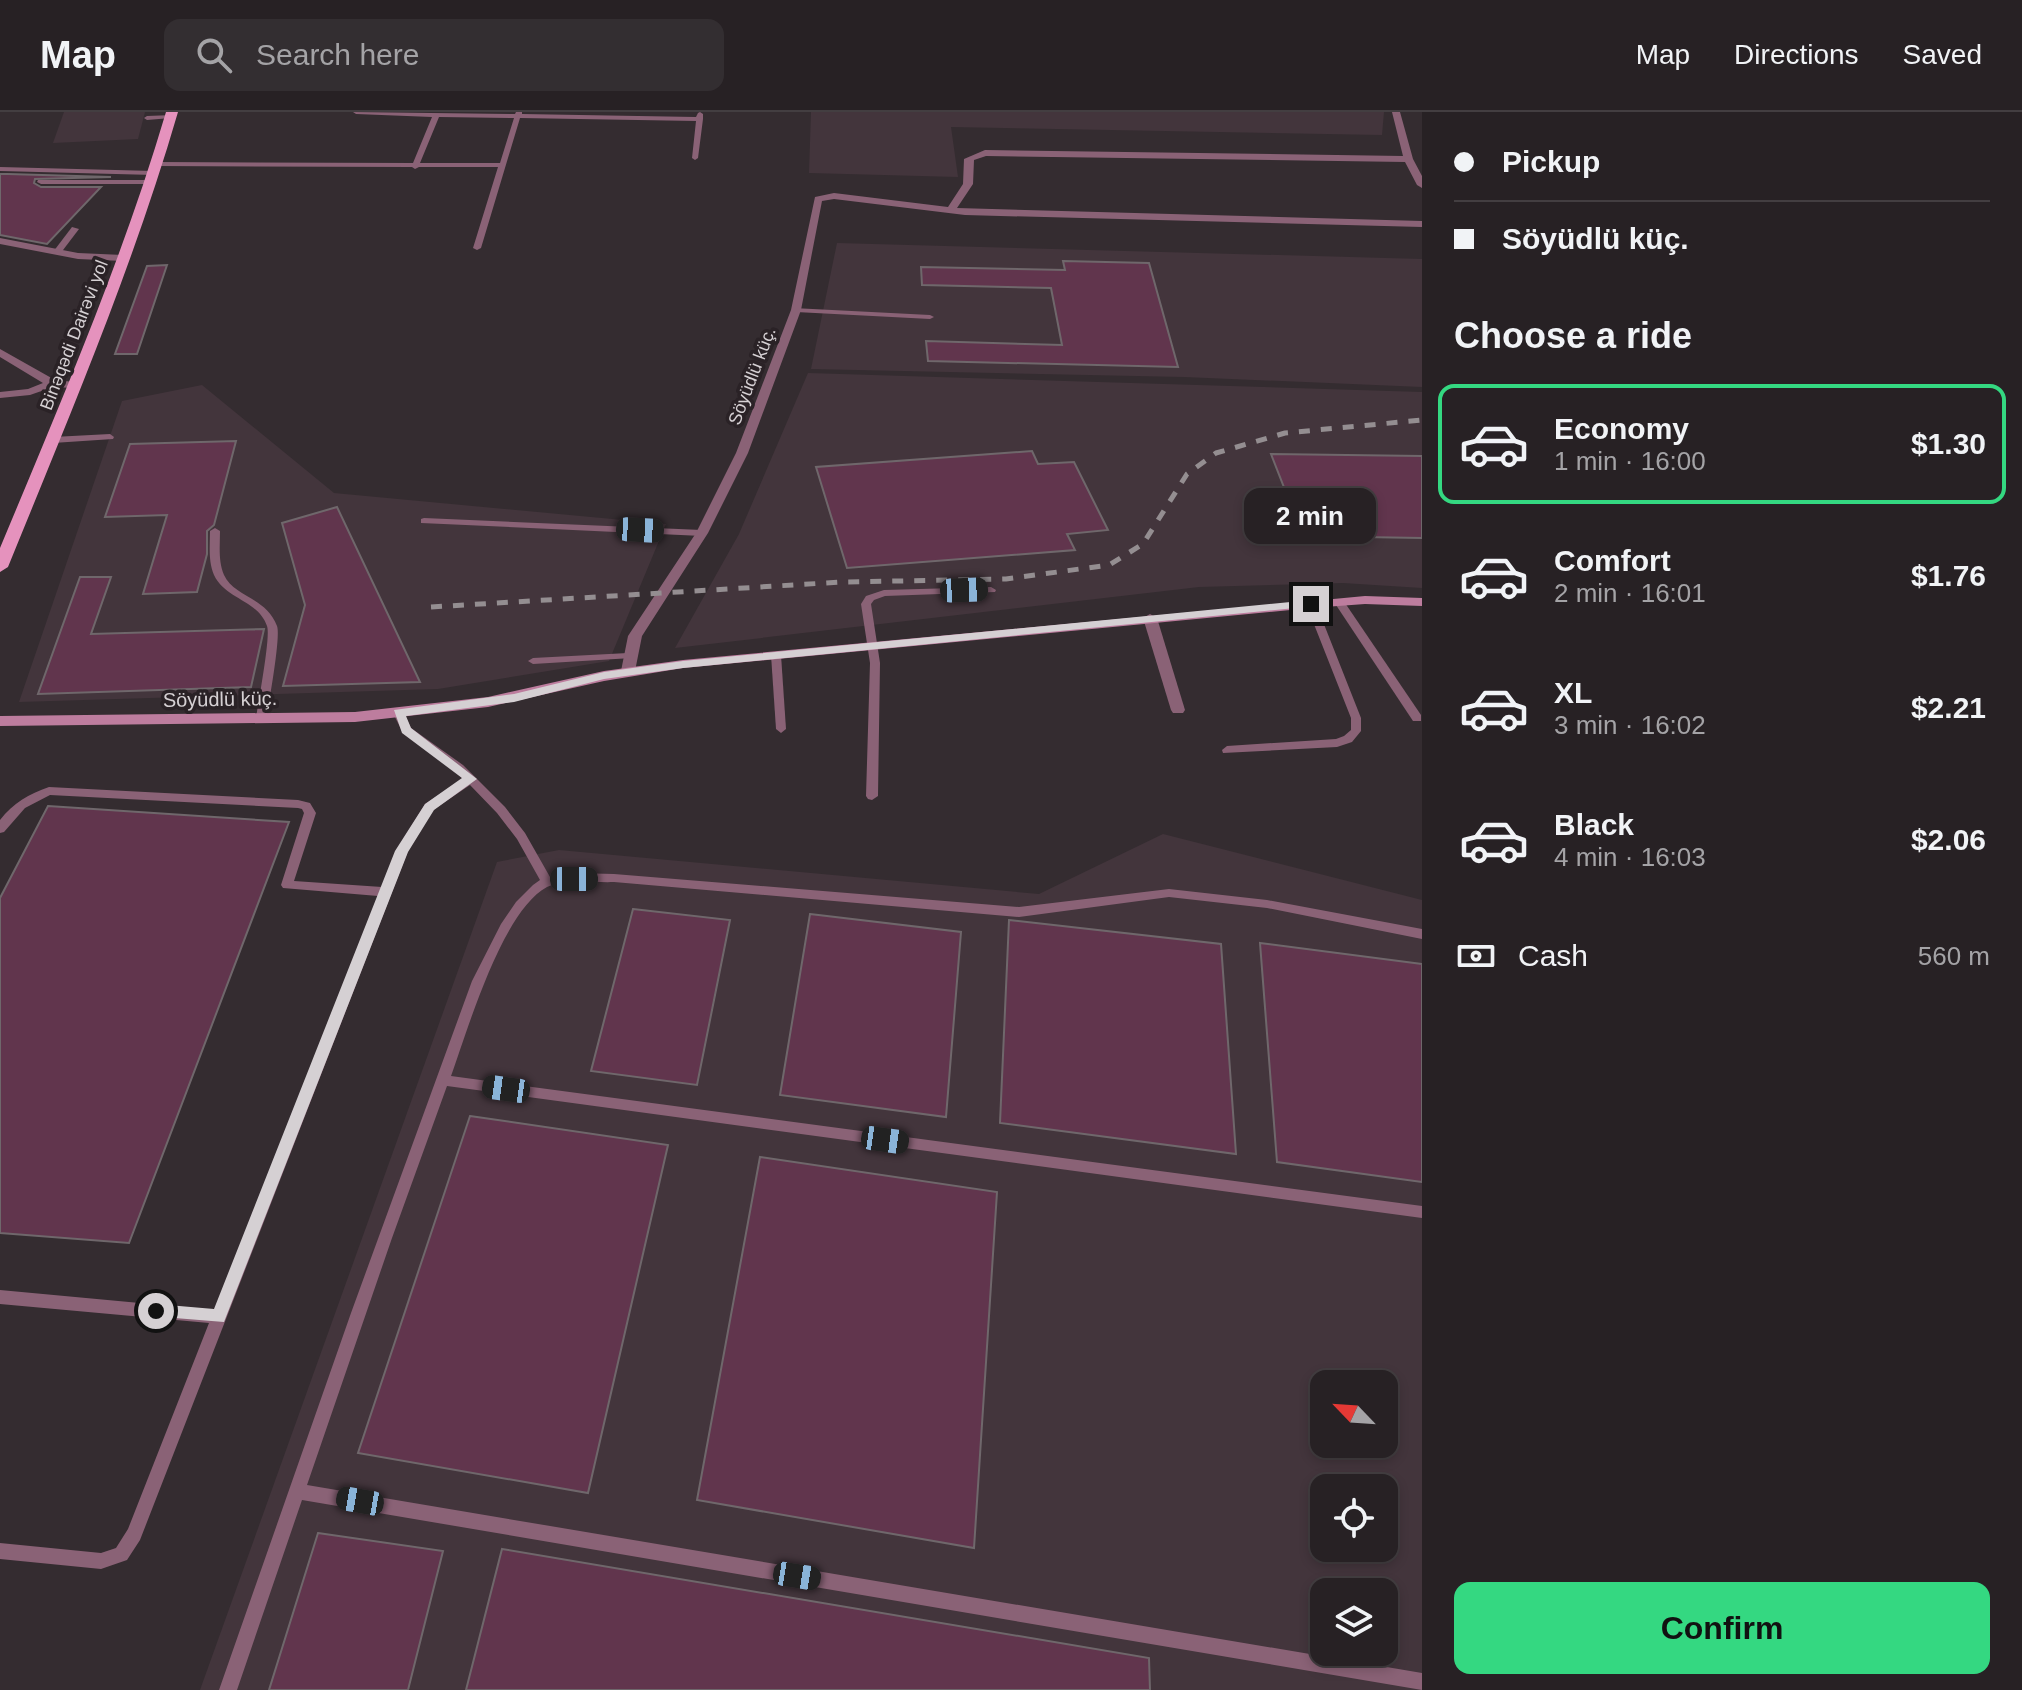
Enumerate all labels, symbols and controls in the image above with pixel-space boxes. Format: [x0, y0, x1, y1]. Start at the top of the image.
search box [164, 19, 724, 91]
icon: search [192, 33, 236, 77]
text: Map [40, 34, 116, 76]
text: Search here [256, 38, 419, 71]
text: Map [1636, 39, 1690, 70]
text: Directions [1734, 39, 1859, 70]
text: Saved [1903, 39, 1982, 70]
text: Pickup [1502, 145, 1600, 178]
text: Söyüdlü küç. [1502, 222, 1689, 255]
street label: Binəqədi Dairəvi yol [36, 257, 112, 413]
text: Choose a ride [1454, 315, 1692, 356]
street label: Söyüdlü küç. [724, 324, 780, 428]
icon: car [1458, 408, 1530, 480]
text: Economy [1554, 412, 1689, 445]
text: $1.30 [1911, 427, 1986, 460]
text: 1 min · 16:00 [1554, 446, 1706, 476]
callout: 2 min [1245, 488, 1377, 544]
text: 2 min [1276, 501, 1344, 531]
car [615, 517, 665, 543]
icon: car [1458, 540, 1530, 612]
text: Comfort [1554, 544, 1671, 577]
text: $1.76 [1911, 559, 1986, 592]
car [940, 577, 988, 603]
text: 2 min · 16:01 [1554, 578, 1706, 608]
route end [1293, 586, 1329, 622]
icon: car [1458, 672, 1530, 744]
text: XL [1554, 676, 1592, 709]
street label: Söyüdlü küç. [163, 687, 277, 711]
text: $2.21 [1911, 691, 1986, 724]
text: 3 min · 16:02 [1554, 710, 1706, 740]
icon: car [1458, 804, 1530, 876]
text: Black [1554, 808, 1634, 841]
text: $2.06 [1911, 823, 1986, 856]
text: 4 min · 16:03 [1554, 842, 1706, 872]
car [550, 867, 598, 891]
icon: cash [1454, 934, 1498, 978]
text: Cash [1518, 939, 1588, 972]
text: 560 m [1918, 941, 1990, 971]
car [481, 1074, 531, 1104]
car [860, 1125, 910, 1155]
route start [138, 1293, 174, 1329]
north arrow [1310, 1370, 1398, 1458]
map controls [1310, 1370, 1398, 1666]
button: locate [1310, 1474, 1398, 1562]
car [334, 1485, 386, 1517]
car [771, 1560, 823, 1592]
button: layers [1310, 1578, 1398, 1666]
button: Confirm [1454, 1582, 1990, 1674]

